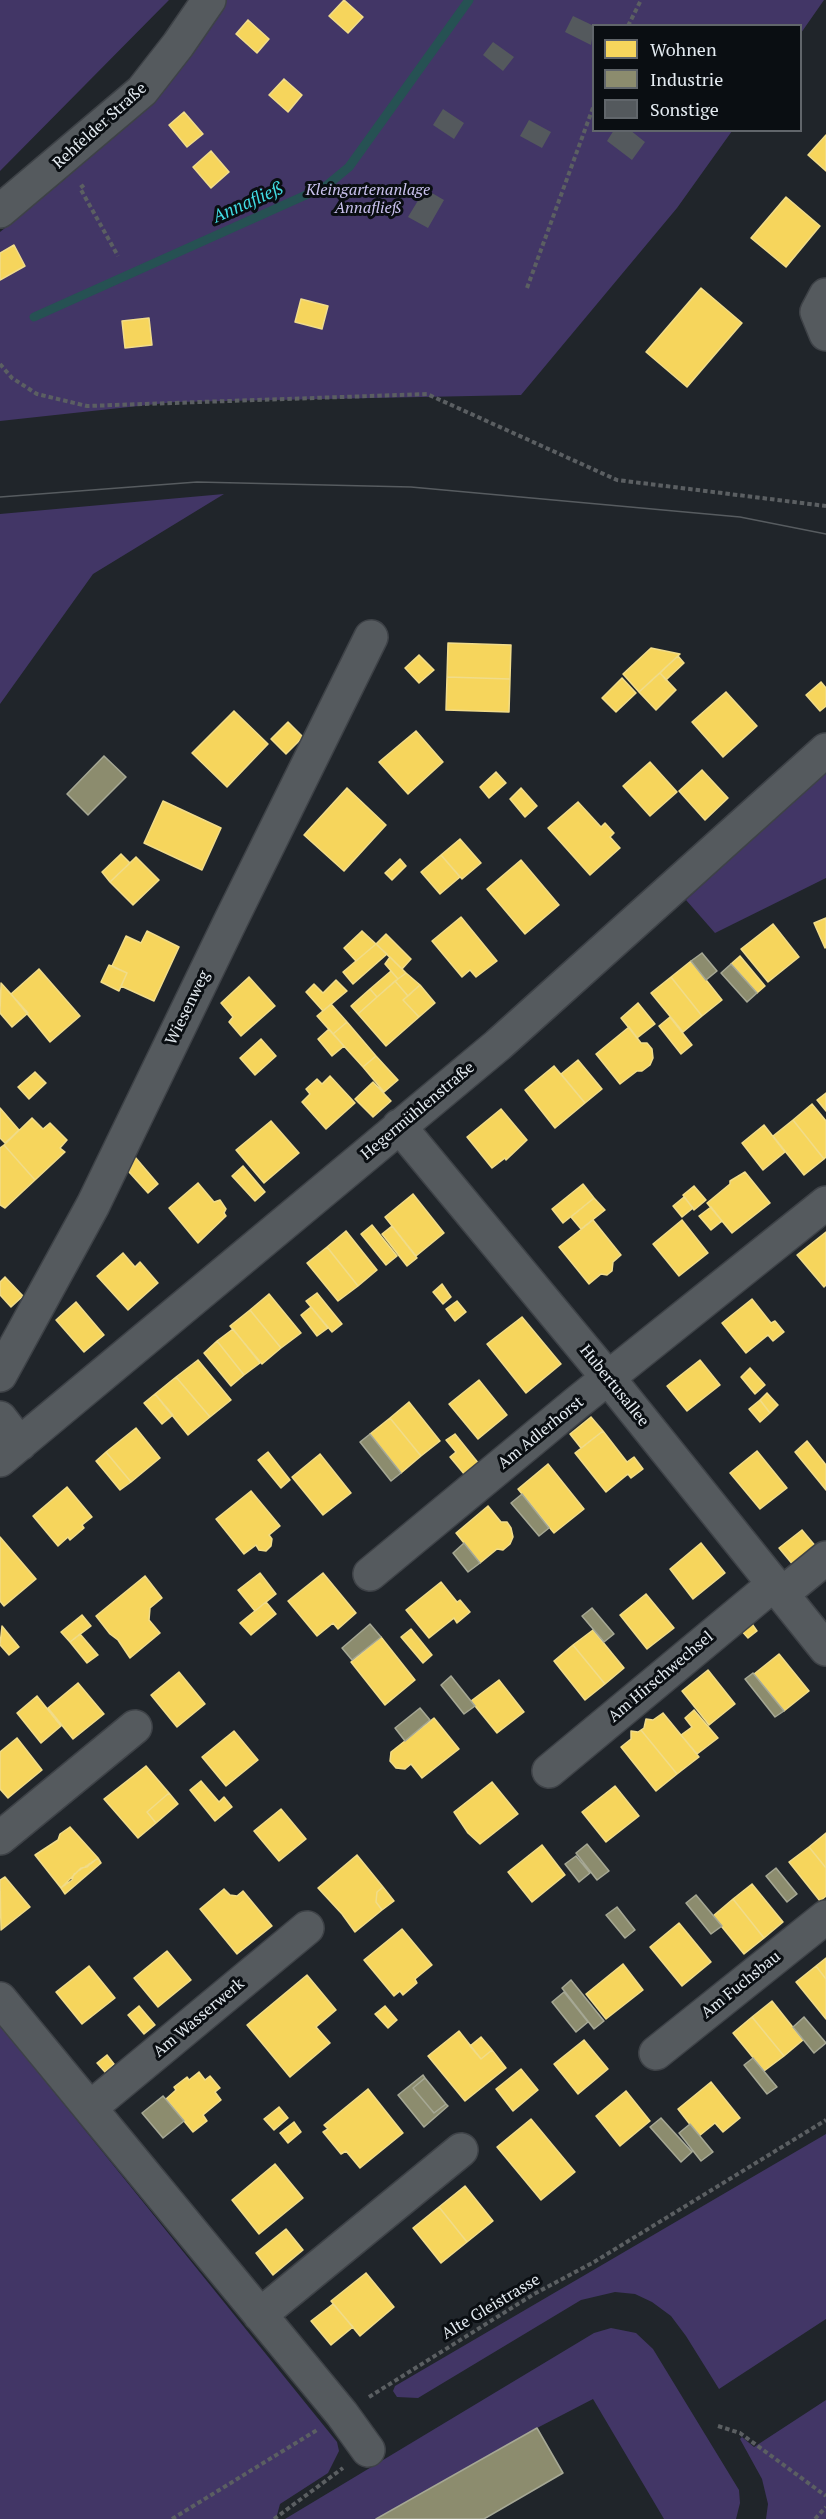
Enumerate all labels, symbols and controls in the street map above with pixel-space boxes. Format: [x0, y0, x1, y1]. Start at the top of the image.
legend [592, 24, 802, 132]
text: Wohnen [650, 37, 717, 61]
text: Industrie [650, 67, 723, 91]
street label: Rehfelder Straße [49, 79, 151, 173]
text: Sonstige [650, 97, 719, 121]
water label: Annafließ [209, 178, 287, 228]
park label: Kleingartenanlage Annafließ [306, 180, 430, 218]
street label: Wiesenweg [162, 968, 214, 1048]
street label: Hegermühlenstraße [357, 1058, 479, 1164]
street label: Hubertusallee [575, 1341, 653, 1431]
street label: Am Adlerhorst [494, 1393, 588, 1473]
street label: Am Hirschwechsel [605, 1627, 717, 1727]
street label: Am Fuchsbau [698, 1947, 784, 2023]
street label: Am Wasserwerk [150, 1974, 248, 2062]
street label: Alte Gleistrasse [438, 2270, 544, 2344]

